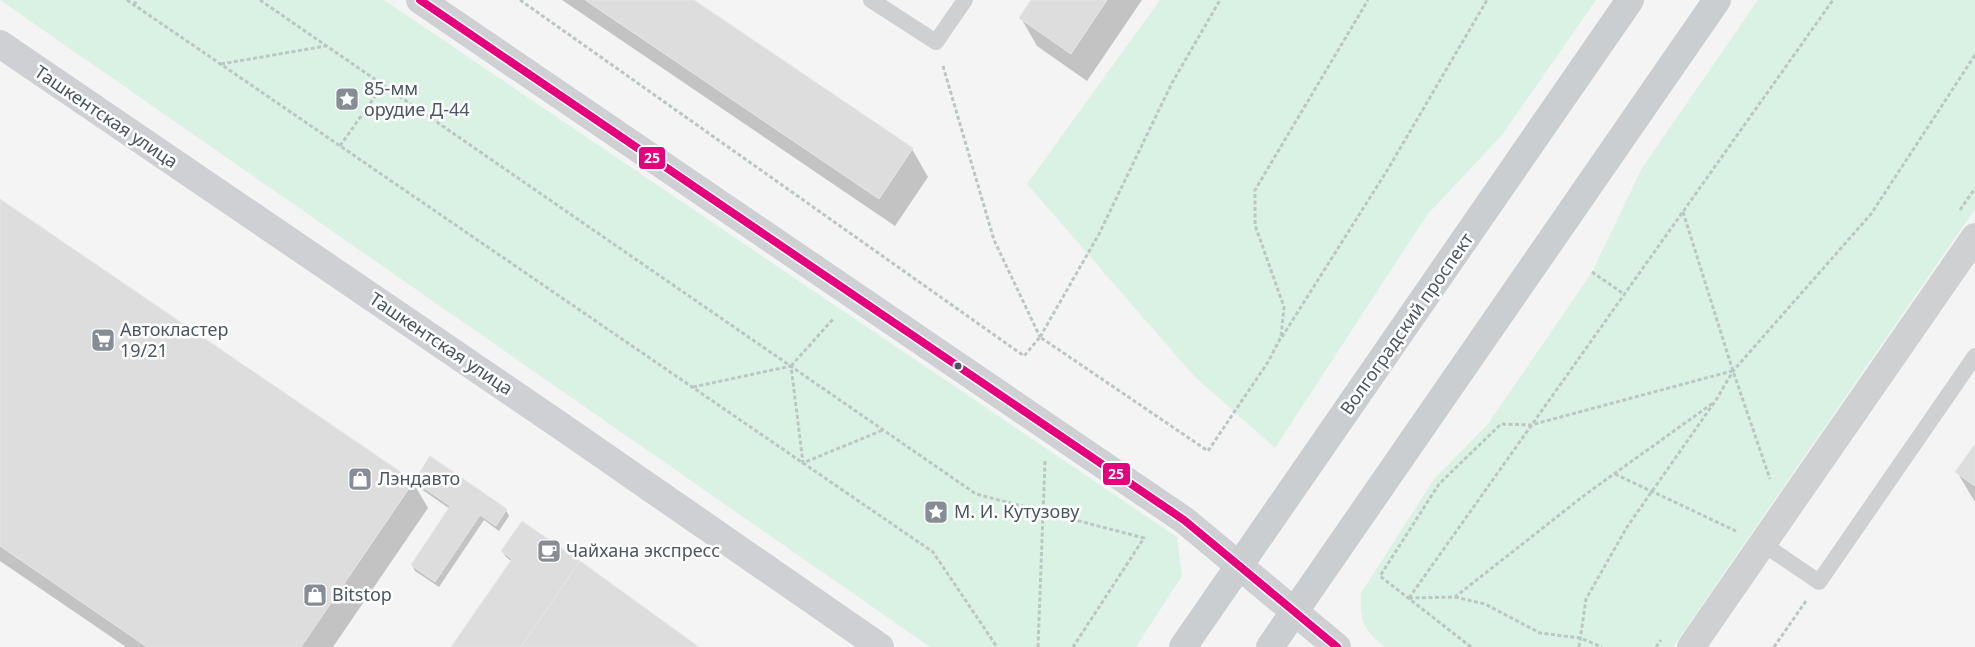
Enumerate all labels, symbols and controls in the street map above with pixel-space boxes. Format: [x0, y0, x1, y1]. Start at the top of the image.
street label: Ташкентская улица [30, 59, 183, 173]
place label: 85-мм орудие Д-44 [364, 76, 470, 121]
place icon: 85-мм орудие Д-44 [334, 86, 360, 112]
line badge: 25 [638, 146, 666, 170]
text: 25 [644, 148, 660, 167]
street label: Волгоградский проспект [1334, 227, 1479, 419]
street label: Ташкентская улица [365, 286, 518, 400]
place label: Автокластер 19/21 [120, 317, 228, 362]
supermarket icon: Автокластер 19/21 [90, 327, 116, 353]
unlabelled marker [953, 361, 963, 371]
line badge: 25 [1102, 462, 1131, 486]
text: 25 [1108, 464, 1124, 483]
shop icon: Лэндавто [347, 466, 373, 492]
place label: Лэндавто [378, 466, 460, 490]
place icon: М. И. Кутузову [923, 499, 949, 525]
place label: М. И. Кутузову [954, 499, 1080, 523]
cafe icon: Чайхана экспресс [536, 538, 562, 564]
place label: Чайхана экспресс [566, 538, 720, 562]
shop icon: Bitstop [302, 582, 328, 608]
place label: Bitstop [332, 582, 392, 606]

